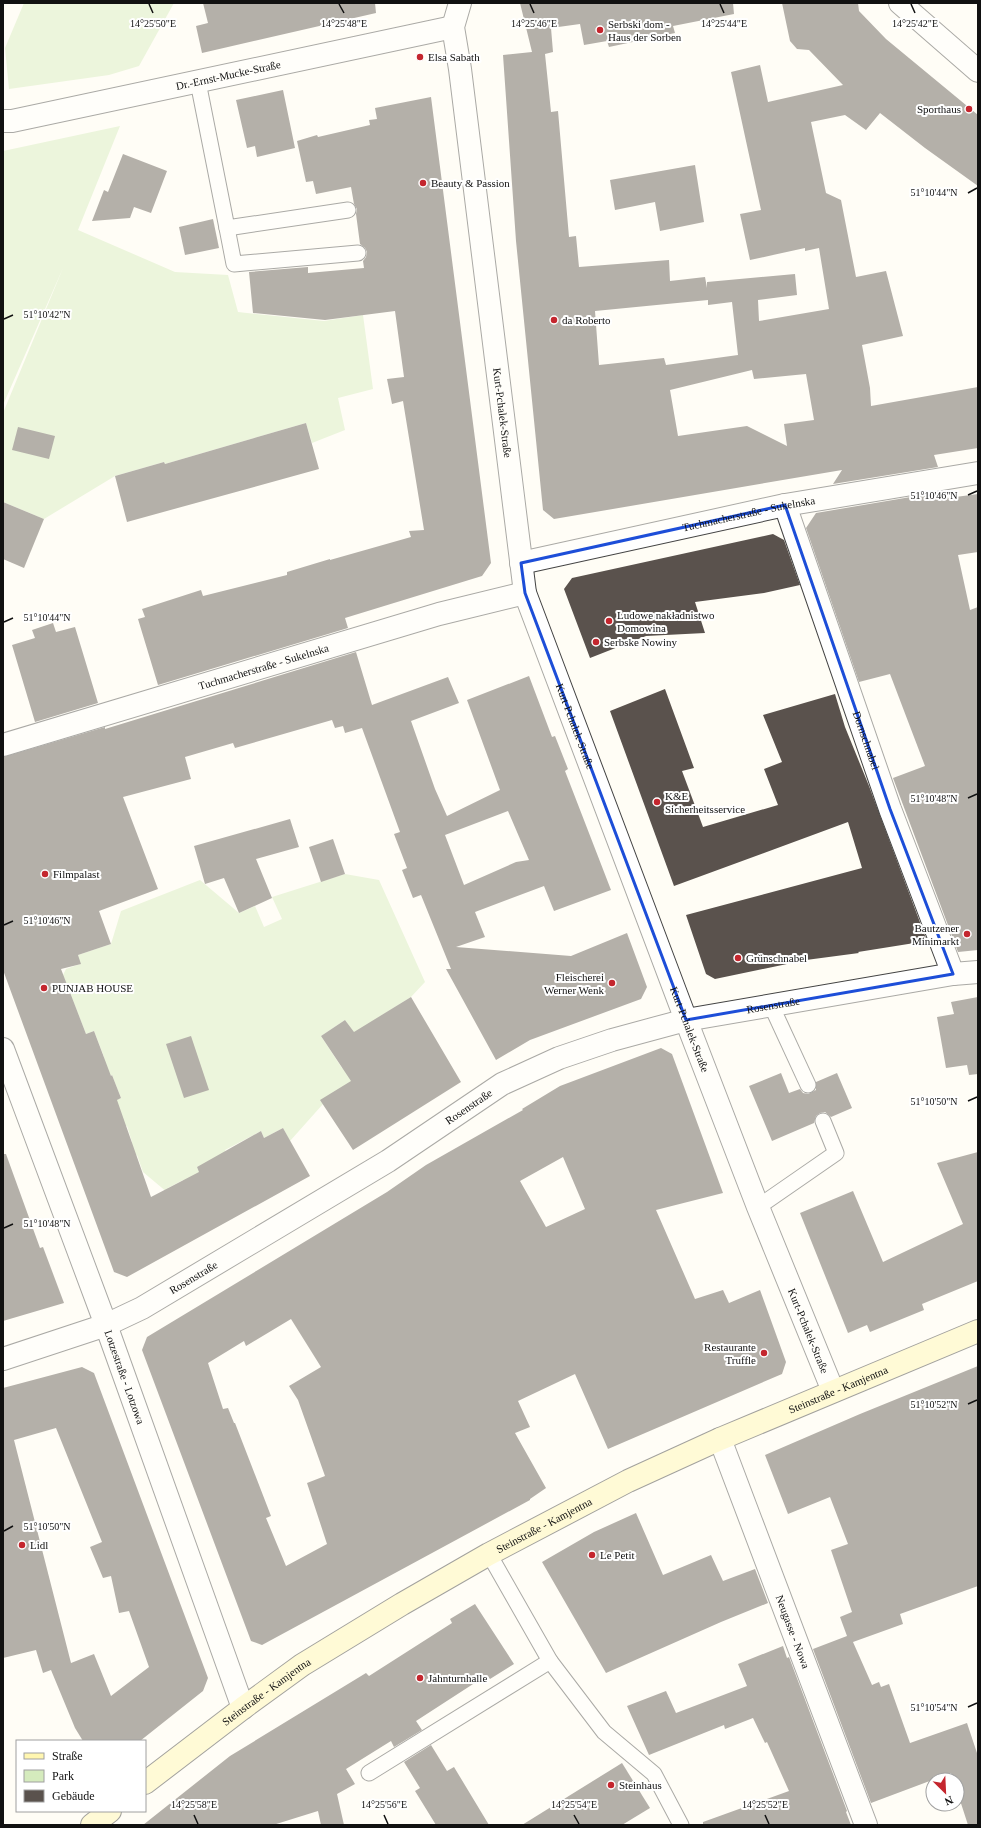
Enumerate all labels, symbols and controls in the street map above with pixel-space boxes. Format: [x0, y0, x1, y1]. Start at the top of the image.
text: 14°25'50"E [130, 18, 176, 29]
text: 14°25'48"E [321, 18, 367, 29]
text: 14°25'46"E [511, 18, 557, 29]
place label: Serbski dom - Haus der Sorben [608, 18, 682, 43]
text: 14°25'44"E [701, 18, 747, 29]
text: 14°25'42"E [892, 18, 938, 29]
marker: Serbski dom - Haus der Sorben [595, 25, 605, 35]
place label: Elsa Sabath [428, 51, 480, 63]
marker: Elsa Sabath [415, 52, 425, 62]
street label: Dr.-Ernst-Mucke-Straße [175, 58, 282, 92]
place label: Sporthaus [917, 103, 961, 115]
marker: Sporthaus [964, 104, 974, 114]
place label: Beauty & Passion [431, 177, 510, 189]
marker: Beauty & Passion [418, 178, 428, 188]
text: 51°10'44"N [910, 187, 958, 198]
text: 51°10'42"N [23, 309, 71, 320]
place label: da Roberto [562, 314, 611, 326]
marker: da Roberto [549, 315, 559, 325]
street label: Kurt-Pchalek-Straße [491, 367, 514, 459]
text: 51°10'46"N [910, 490, 958, 501]
street label: Tuchmacherstraße - Sukelnska [681, 494, 816, 533]
place label: Ludowe nakładnistwo Domowina [617, 609, 715, 634]
text: 51°10'44"N [23, 612, 71, 623]
marker: Ludowe nakładnistwo Domowina [604, 616, 614, 626]
place label: Serbske Nowiny [604, 636, 678, 648]
marker: Serbske Nowiny [591, 637, 601, 647]
street label: Tuchmacherstraße - Sukelnska [197, 641, 330, 692]
street label: Kurt-Pchalek-Straße [554, 682, 597, 771]
street label: Dornschnabel [851, 710, 882, 771]
place label: K&E Sicherheitsservice [665, 790, 745, 815]
text: 51°10'48"N [910, 793, 958, 804]
marker: K&E Sicherheitsservice [652, 797, 662, 807]
place label: Filmpalast [53, 868, 99, 880]
marker: Filmpalast [40, 869, 50, 879]
text: 51°10'46"N [23, 915, 71, 926]
place label: Bautzener Minimarkt [912, 922, 959, 947]
marker: Bautzener Minimarkt [962, 929, 972, 939]
place label: Grünschnabel [746, 952, 807, 964]
marker: Grünschnabel [733, 953, 743, 963]
place label: Fleischerei Werner Wenk [544, 971, 604, 996]
marker: Fleischerei Werner Wenk [607, 978, 617, 988]
place label: PUNJAB HOUSE [52, 982, 133, 994]
marker: PUNJAB HOUSE [39, 983, 49, 993]
street label: Kurt-Pchalek-Straße [668, 985, 712, 1074]
street label: Rosenstraße [745, 995, 801, 1015]
street label: Rosenstraße [443, 1087, 494, 1127]
text: 51°10'50"N [910, 1096, 958, 1107]
text: 51°10'48"N [23, 1218, 71, 1229]
street label: Rosenstraße [167, 1258, 220, 1296]
street label: Kurt-Pchalek-Straße [786, 1287, 831, 1375]
street label: Lotzestraße - Lotzowa [102, 1329, 147, 1426]
place label: Restaurante Truffle [704, 1341, 756, 1366]
marker: Restaurante Truffle [759, 1348, 769, 1358]
street label: Steinstraße - Kamjentna [787, 1363, 890, 1416]
text: 51°10'52"N [910, 1399, 958, 1410]
street label: Steinstraße - Kamjentna [494, 1495, 594, 1555]
text: 51°10'50"N [23, 1521, 71, 1532]
place label: Lidl [30, 1539, 48, 1551]
marker: Lidl [17, 1540, 27, 1550]
place label: Le Petit [600, 1549, 635, 1561]
marker: Le Petit [587, 1550, 597, 1560]
street label: Neugasse - Nowa [774, 1593, 812, 1670]
street label: Steinstraße - Kamjentna [220, 1655, 313, 1728]
place label: Jahnturnhalle [428, 1672, 487, 1684]
marker: Jahnturnhalle [415, 1673, 425, 1683]
text: 51°10'54"N [910, 1702, 958, 1713]
legend [16, 1740, 146, 1812]
text: Straße [52, 1749, 83, 1763]
text: Park [52, 1769, 74, 1783]
north arrow [925, 1772, 965, 1812]
place label: Steinhaus [619, 1779, 662, 1791]
marker: Steinhaus [606, 1780, 616, 1790]
text: Gebäude [52, 1789, 95, 1803]
text: N [943, 1794, 955, 1808]
text: 14°25'58"E [171, 1799, 217, 1810]
text: 14°25'56"E [361, 1799, 407, 1810]
text: 14°25'54"E [551, 1799, 597, 1810]
text: 14°25'52"E [742, 1799, 788, 1810]

